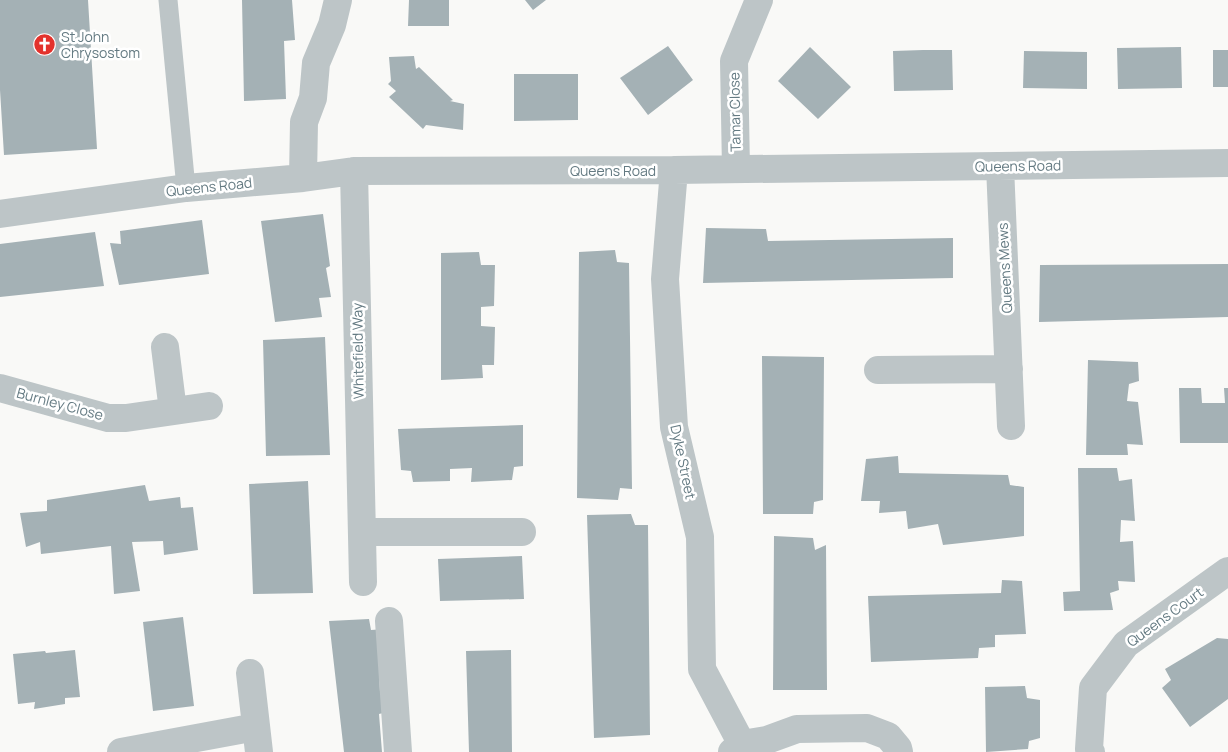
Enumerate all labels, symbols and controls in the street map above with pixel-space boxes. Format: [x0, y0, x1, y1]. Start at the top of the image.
place label: St John Chrysostom [61, 27, 140, 62]
church icon: St John Chrysostom [33, 33, 57, 57]
street label: Tamar Close [724, 72, 745, 152]
street label: Queens Road [975, 155, 1061, 176]
street label: Queens Road [570, 161, 656, 180]
street label: Queens Road [165, 173, 253, 200]
street label: Queens Mews [993, 222, 1016, 314]
street label: Whitefield Way [347, 302, 368, 399]
street label: Burnley Close [15, 383, 105, 424]
street label: Dyke Street [666, 423, 701, 501]
street label: Queens Court [1123, 582, 1207, 651]

